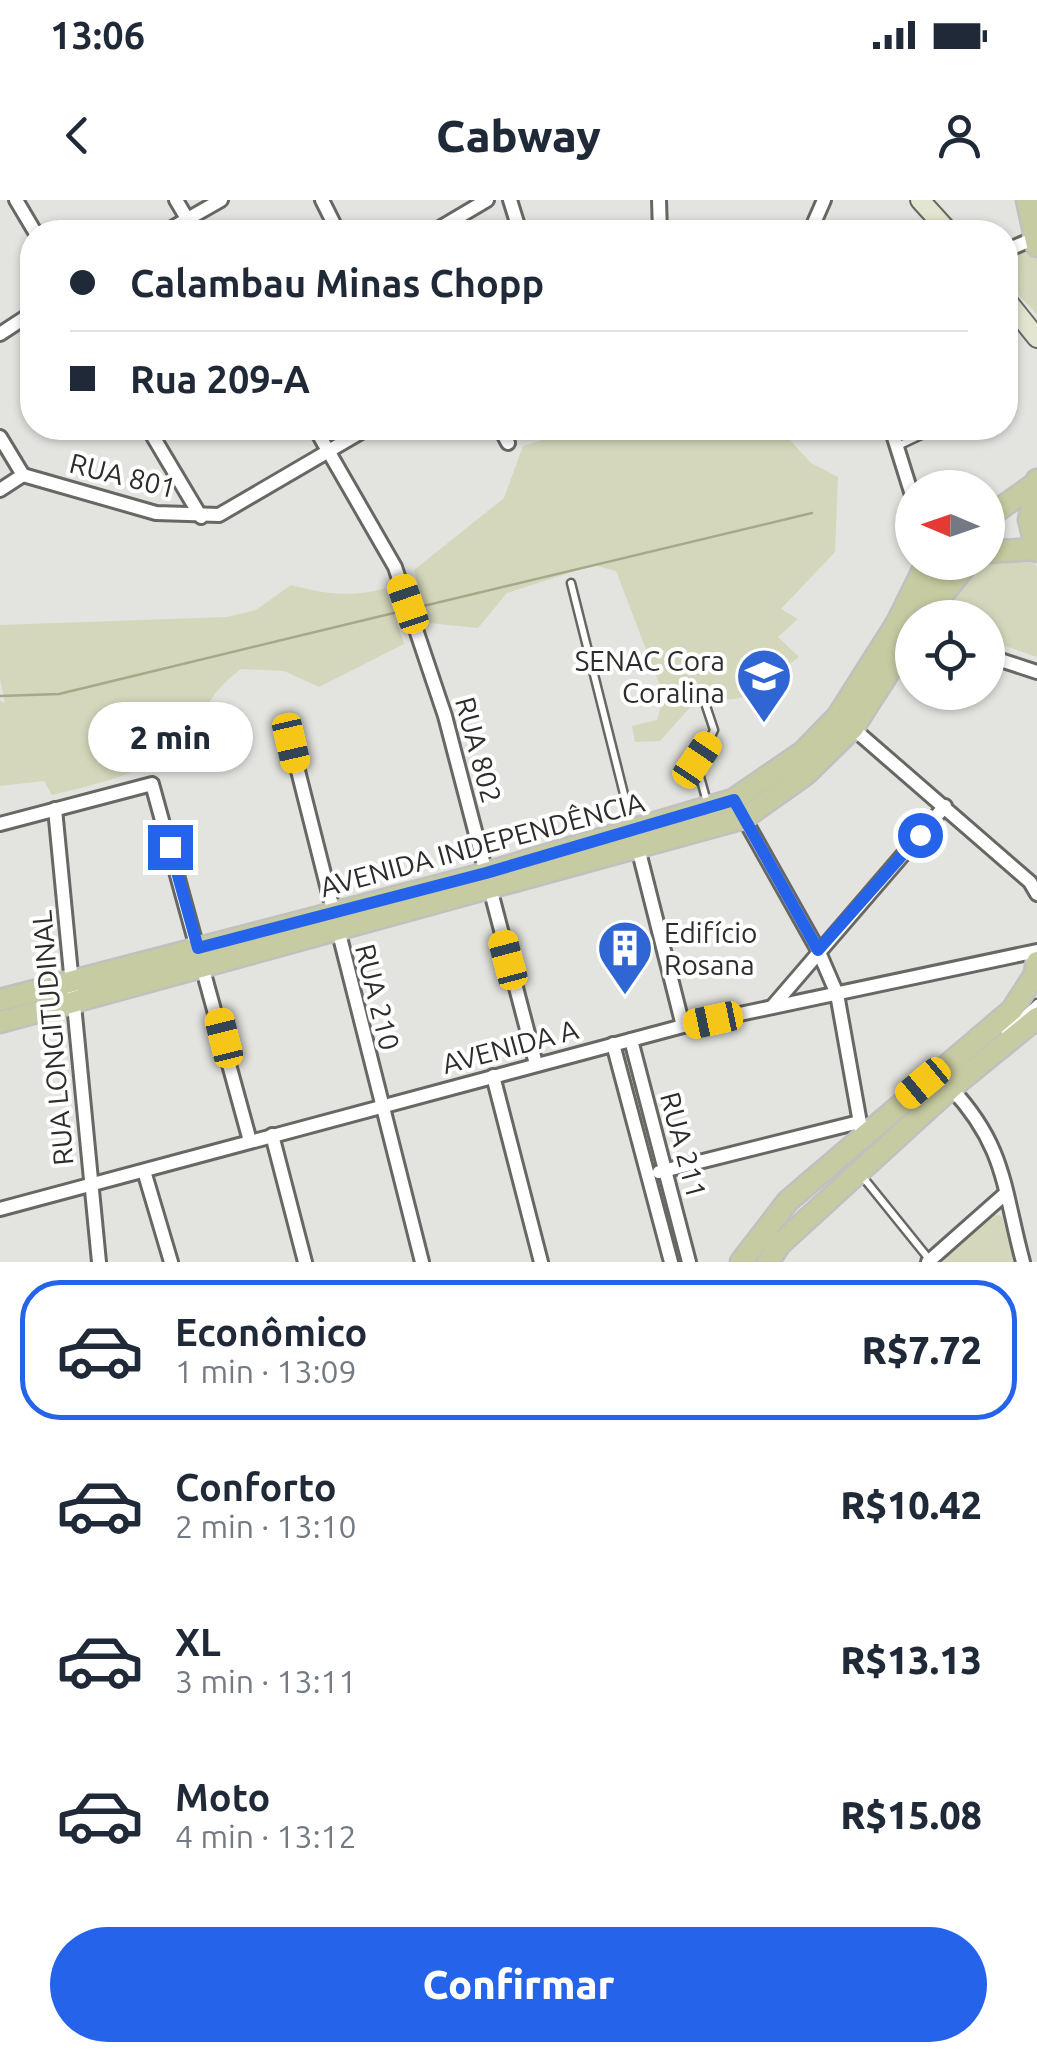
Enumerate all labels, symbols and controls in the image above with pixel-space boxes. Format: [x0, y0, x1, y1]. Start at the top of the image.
text: 13:06 [50, 14, 145, 56]
icon: back [50, 108, 105, 163]
icon: person [932, 108, 987, 163]
text: Cabway [436, 110, 601, 161]
text: Calambau Minas Chopp [130, 262, 544, 304]
text: Rua 209-A [130, 358, 310, 400]
street label: RUA 801 [67, 447, 179, 503]
north arrow [895, 470, 1005, 580]
map controls [895, 470, 1005, 710]
car [384, 571, 432, 637]
button: locate [895, 600, 1005, 710]
place label: SENAC Cora Coralina [575, 645, 725, 708]
school or university icon: SENAC Cora Coralina [734, 646, 794, 725]
street label: RUA 802 [450, 694, 508, 806]
callout: 2 min [88, 702, 252, 772]
car [270, 710, 312, 776]
text: 2 min [130, 719, 211, 755]
car [668, 727, 726, 793]
street label: AVENIDA INDEPENDÊNCIA [316, 785, 648, 902]
route start [898, 813, 943, 858]
route end [148, 825, 193, 870]
street label: RUA LONGITUDINAL [25, 909, 79, 1167]
place label: Edifício Rosana [664, 917, 757, 980]
building icon: Edifício Rosana [595, 918, 655, 997]
car [486, 927, 530, 993]
street label: RUA 210 [350, 941, 406, 1053]
car [681, 999, 745, 1041]
car [202, 1005, 246, 1071]
street label: AVENIDA A [439, 1013, 581, 1079]
car [890, 1052, 956, 1114]
street label: RUA 211 [655, 1089, 713, 1201]
icon: car [55, 1305, 145, 1395]
text: Econômico [175, 1311, 367, 1353]
text: R$7.72 [862, 1329, 982, 1371]
text: 1 min · 13:09 [175, 1353, 357, 1389]
icon: car [55, 1460, 145, 1550]
text: Conforto [175, 1466, 337, 1508]
text: R$10.42 [840, 1484, 982, 1526]
text: 2 min · 13:10 [175, 1508, 357, 1544]
icon: car [55, 1615, 145, 1705]
text: XL [175, 1621, 221, 1663]
text: R$13.13 [840, 1639, 982, 1681]
text: 3 min · 13:11 [175, 1663, 357, 1699]
icon: car [55, 1770, 145, 1860]
text: Moto [175, 1776, 270, 1818]
text: R$15.08 [840, 1794, 982, 1836]
text: 4 min · 13:12 [175, 1818, 357, 1854]
button: Confirmar [50, 1927, 987, 2042]

